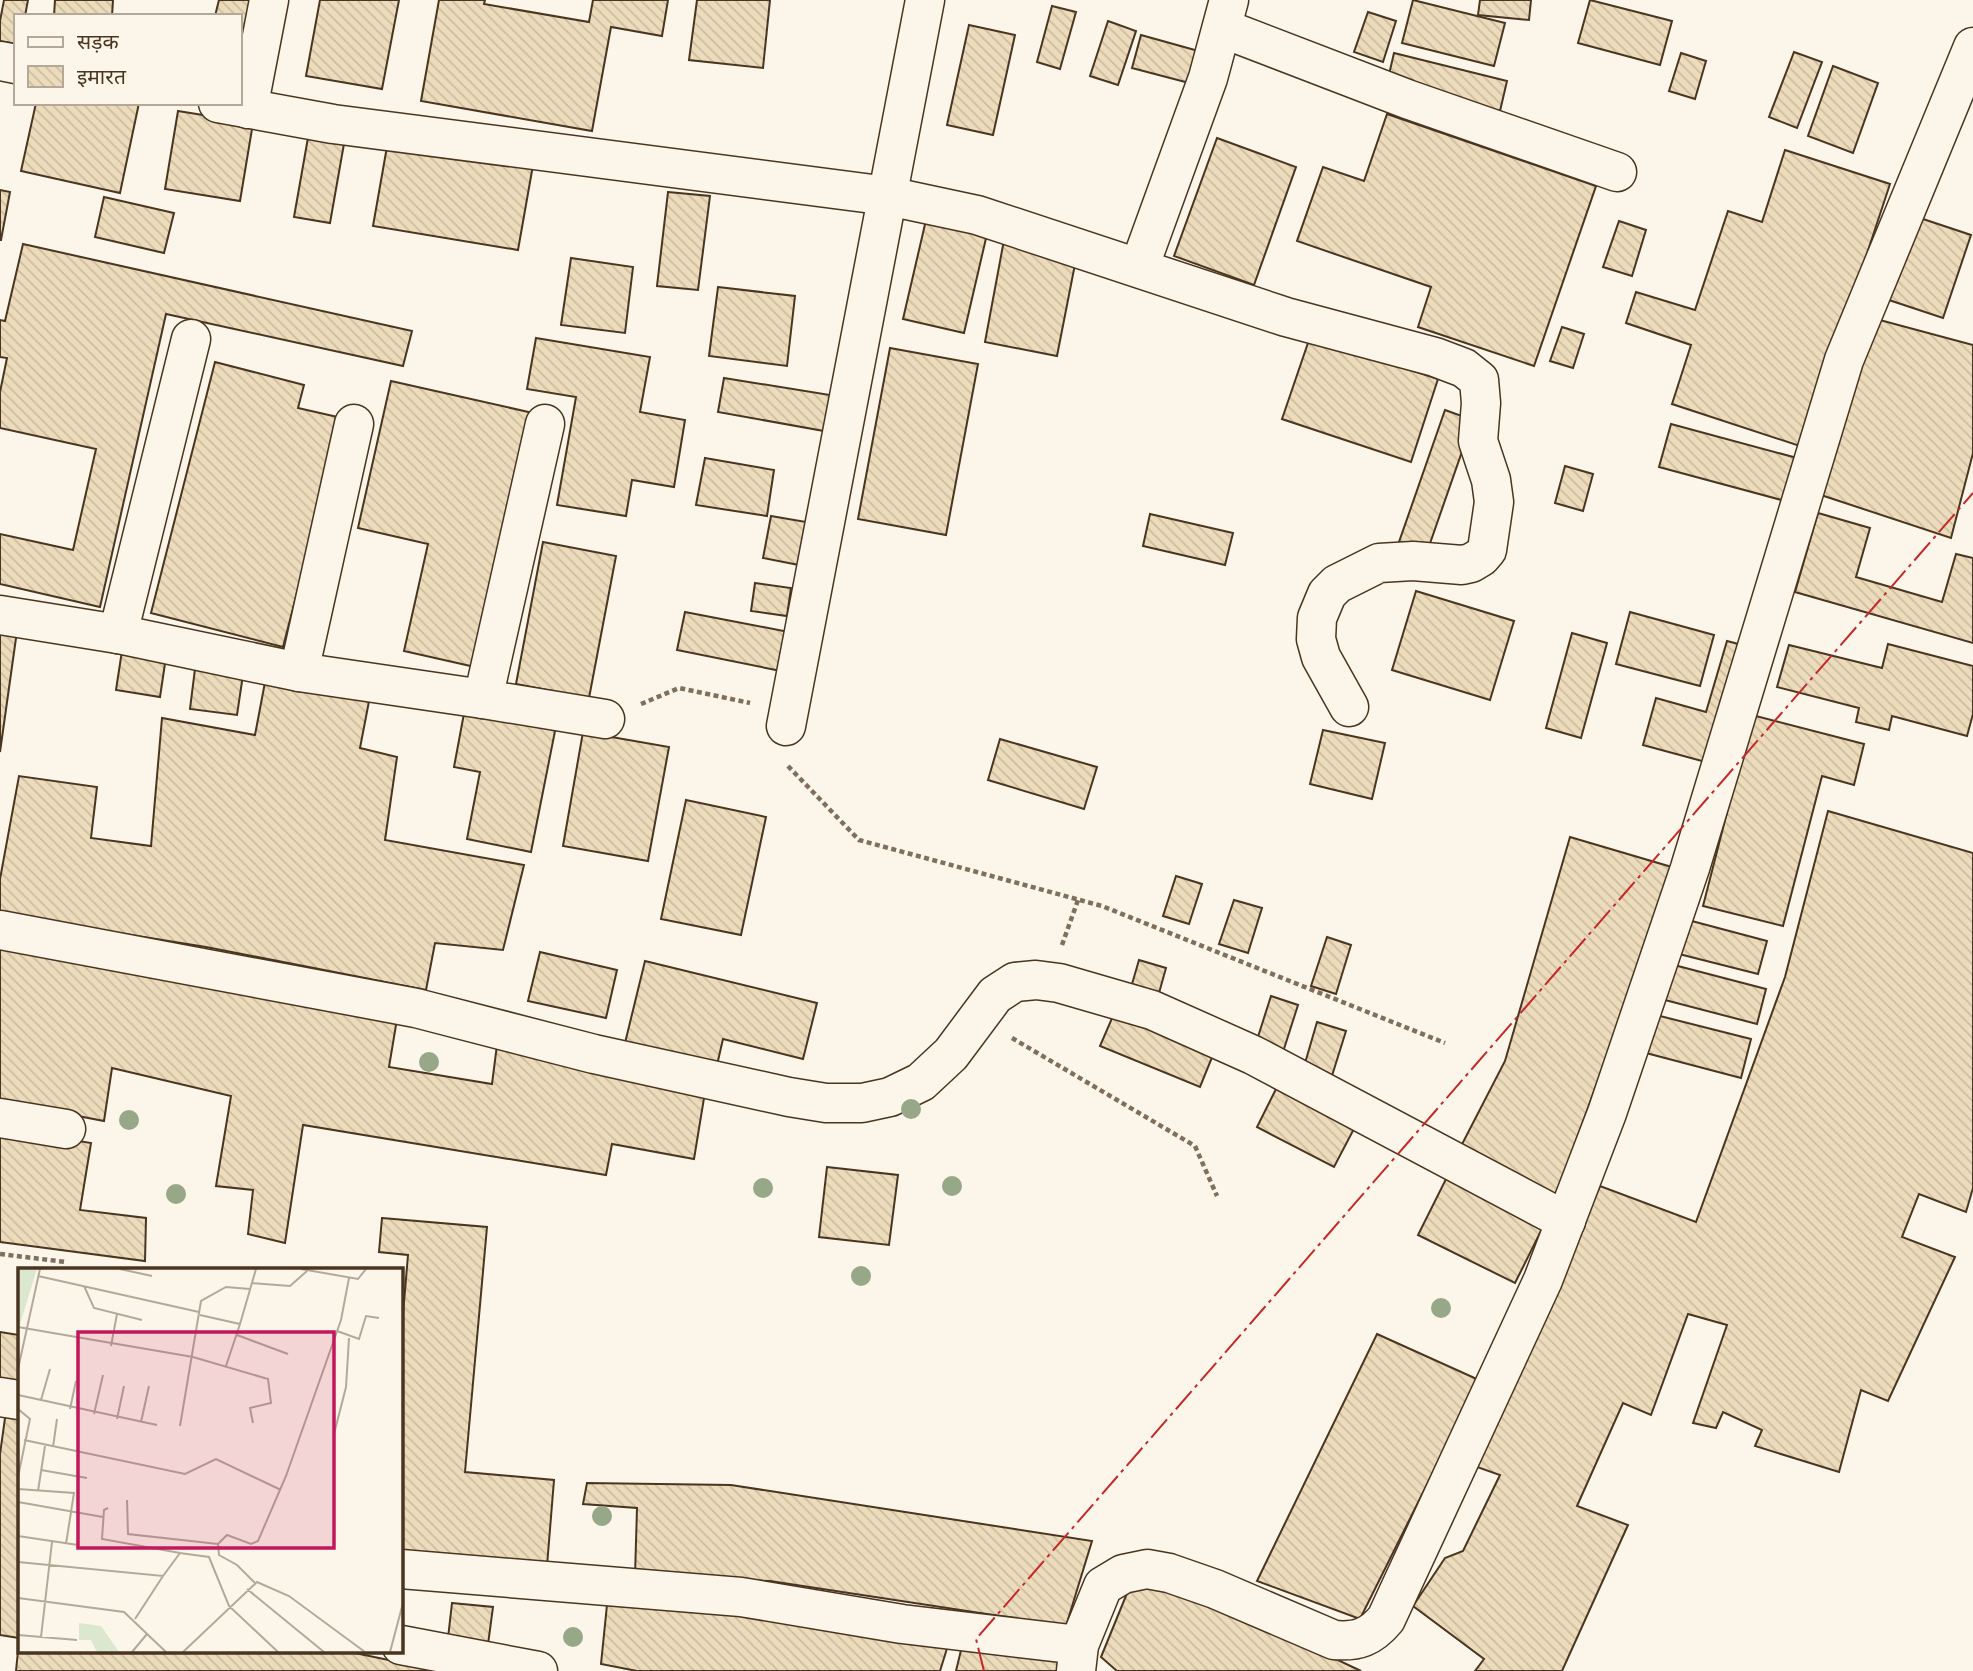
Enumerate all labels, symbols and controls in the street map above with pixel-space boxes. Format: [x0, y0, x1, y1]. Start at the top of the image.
legend [14, 14, 242, 105]
text: सड़क [77, 29, 119, 54]
text: इमारत [77, 64, 127, 89]
inset map [18, 1268, 402, 1654]

